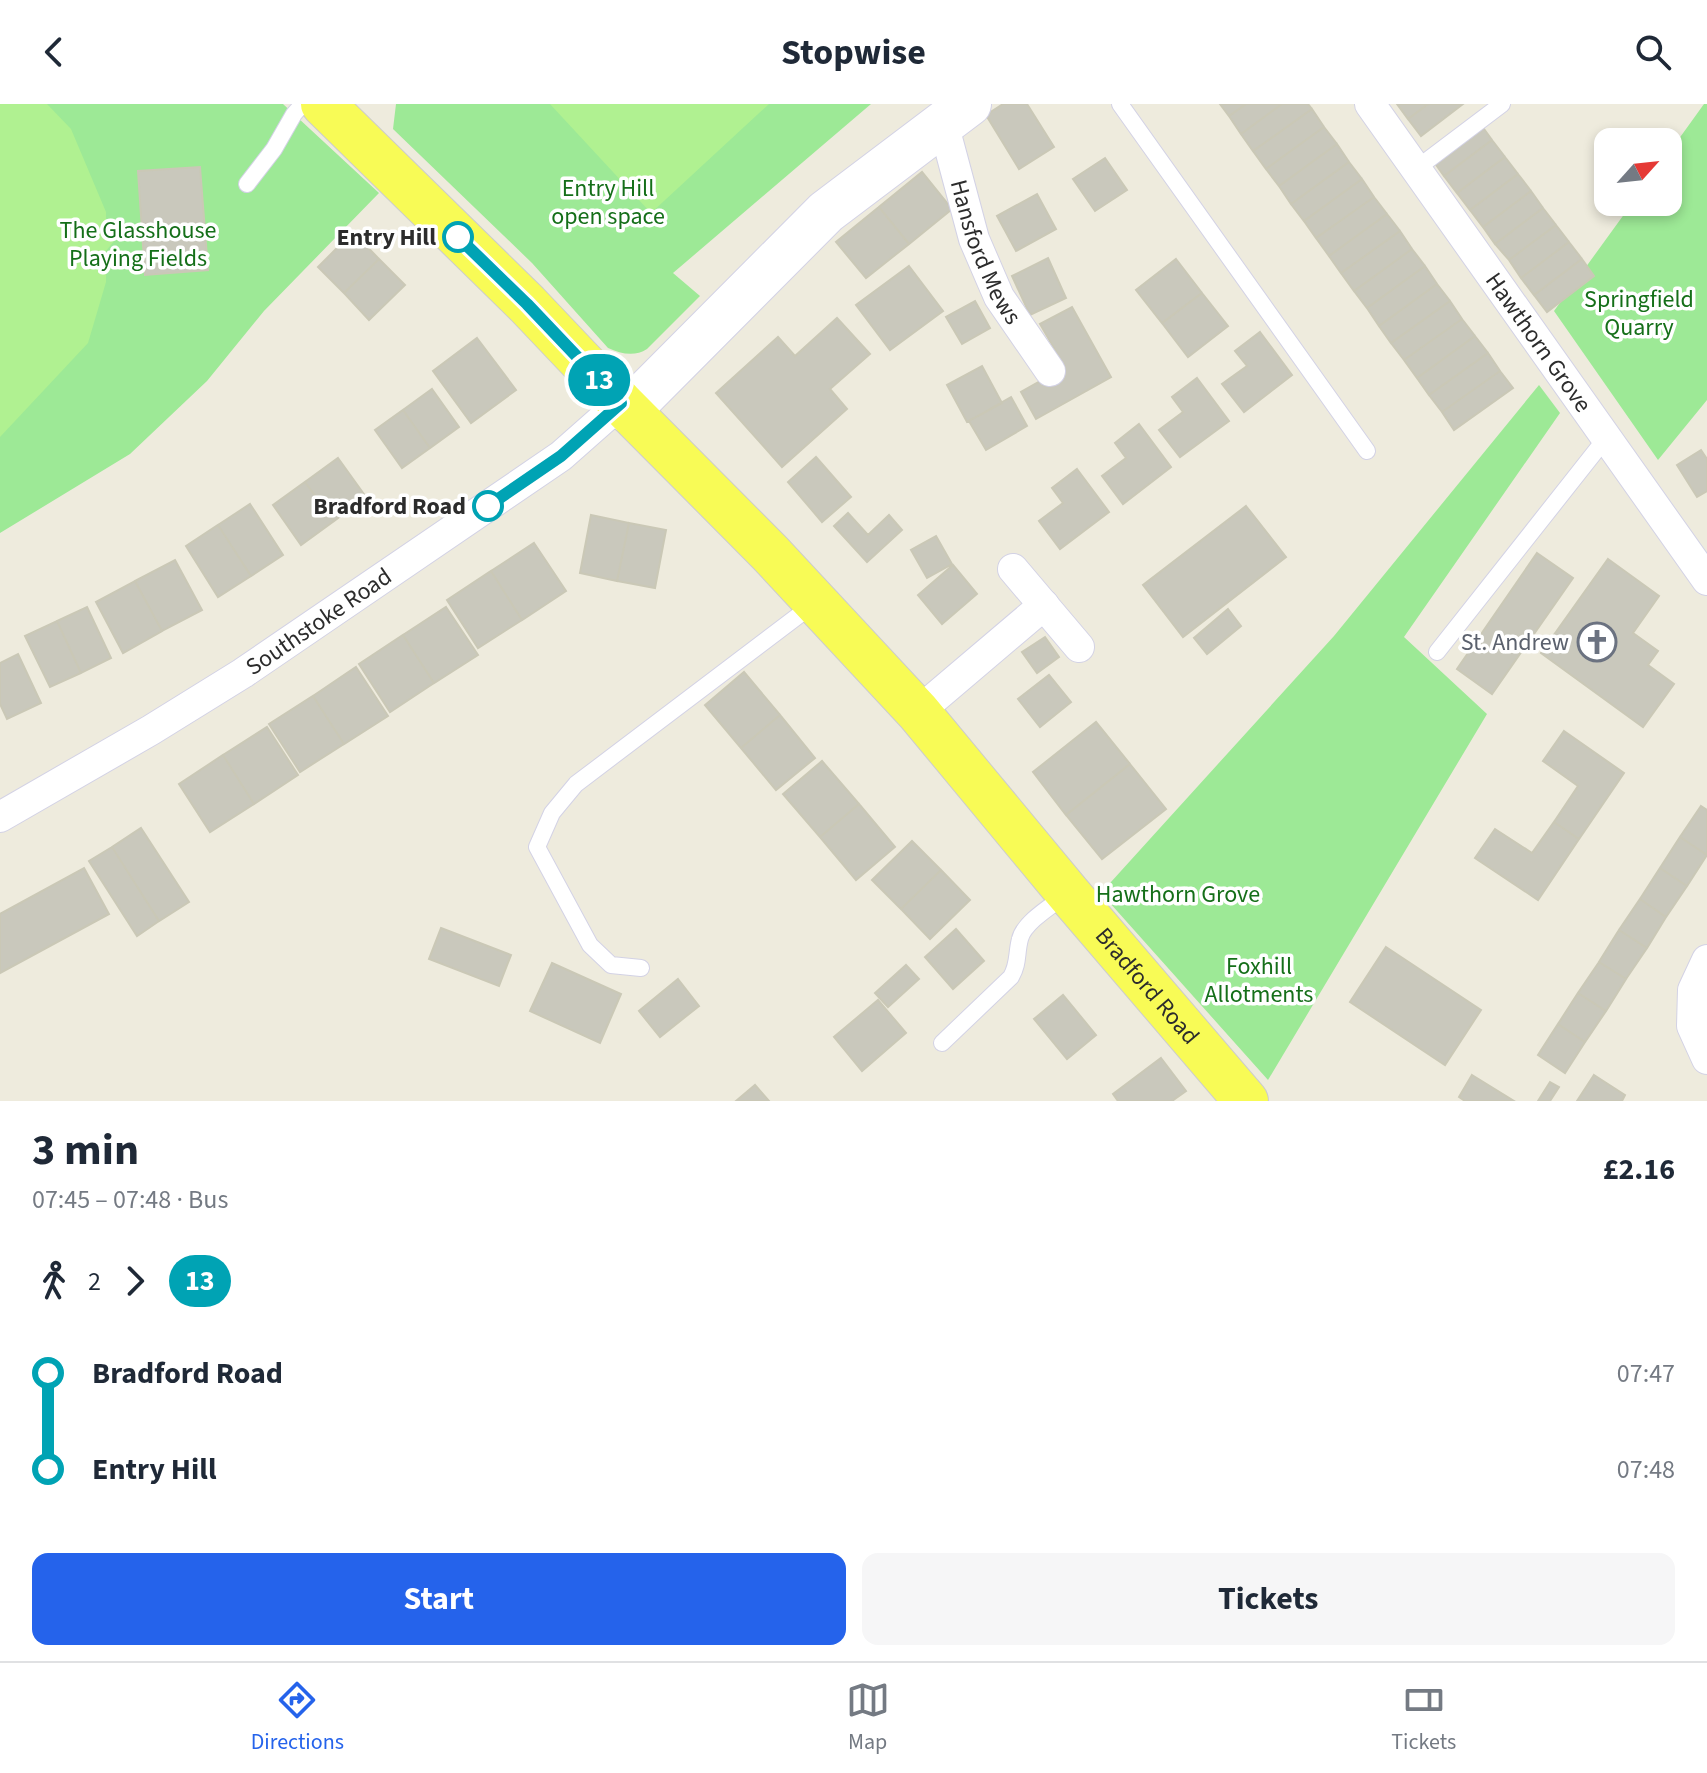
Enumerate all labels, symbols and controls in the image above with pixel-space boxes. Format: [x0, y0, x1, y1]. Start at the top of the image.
text: Stopwise [781, 27, 926, 78]
icon: back [32, 30, 76, 74]
icon: search [1631, 30, 1675, 74]
north arrow [1594, 128, 1682, 216]
map controls [1594, 128, 1682, 216]
park label: Entry Hill open space [551, 171, 665, 234]
street label: Hansford Mews [941, 176, 1030, 332]
park label: The Glasshouse Playing Fields [60, 213, 216, 276]
place label: Entry Hill [336, 220, 436, 255]
marker: Entry Hill [443, 222, 473, 252]
street label: Hawthorn Grove [1477, 265, 1600, 420]
park label: Springfield Quarry [1584, 282, 1694, 345]
line badge: 13 [563, 354, 635, 406]
text: 13 [584, 360, 614, 400]
place label: Bradford Road [313, 489, 466, 524]
marker: Bradford Road [473, 491, 503, 521]
street label: Southstoke Road [239, 559, 399, 684]
church icon: St. Andrew [1576, 621, 1618, 663]
place label: St. Andrew [1461, 625, 1569, 660]
park label: Hawthorn Grove [1096, 877, 1260, 912]
street label: Bradford Road [1087, 920, 1207, 1052]
park label: Foxhill Allotments [1205, 949, 1313, 1012]
text: 3 min [32, 1119, 139, 1182]
text: £2.16 [1603, 1148, 1675, 1191]
text: 07:45 – 07:48 · Bus [32, 1181, 228, 1218]
icon: walk [32, 1259, 76, 1303]
icon: forward [113, 1259, 157, 1303]
text: 13 [185, 1261, 215, 1301]
text: 2 [88, 1263, 101, 1300]
text: Bradford Road [92, 1352, 283, 1395]
text: 07:47 [1617, 1355, 1675, 1392]
text: Entry Hill [92, 1448, 217, 1491]
text: 07:48 [1617, 1451, 1675, 1488]
button: Start [32, 1553, 846, 1645]
button: Tickets [862, 1553, 1675, 1645]
tab: Directions [251, 1678, 344, 1758]
tab: Map [846, 1678, 890, 1758]
tab: Tickets [1391, 1678, 1456, 1758]

